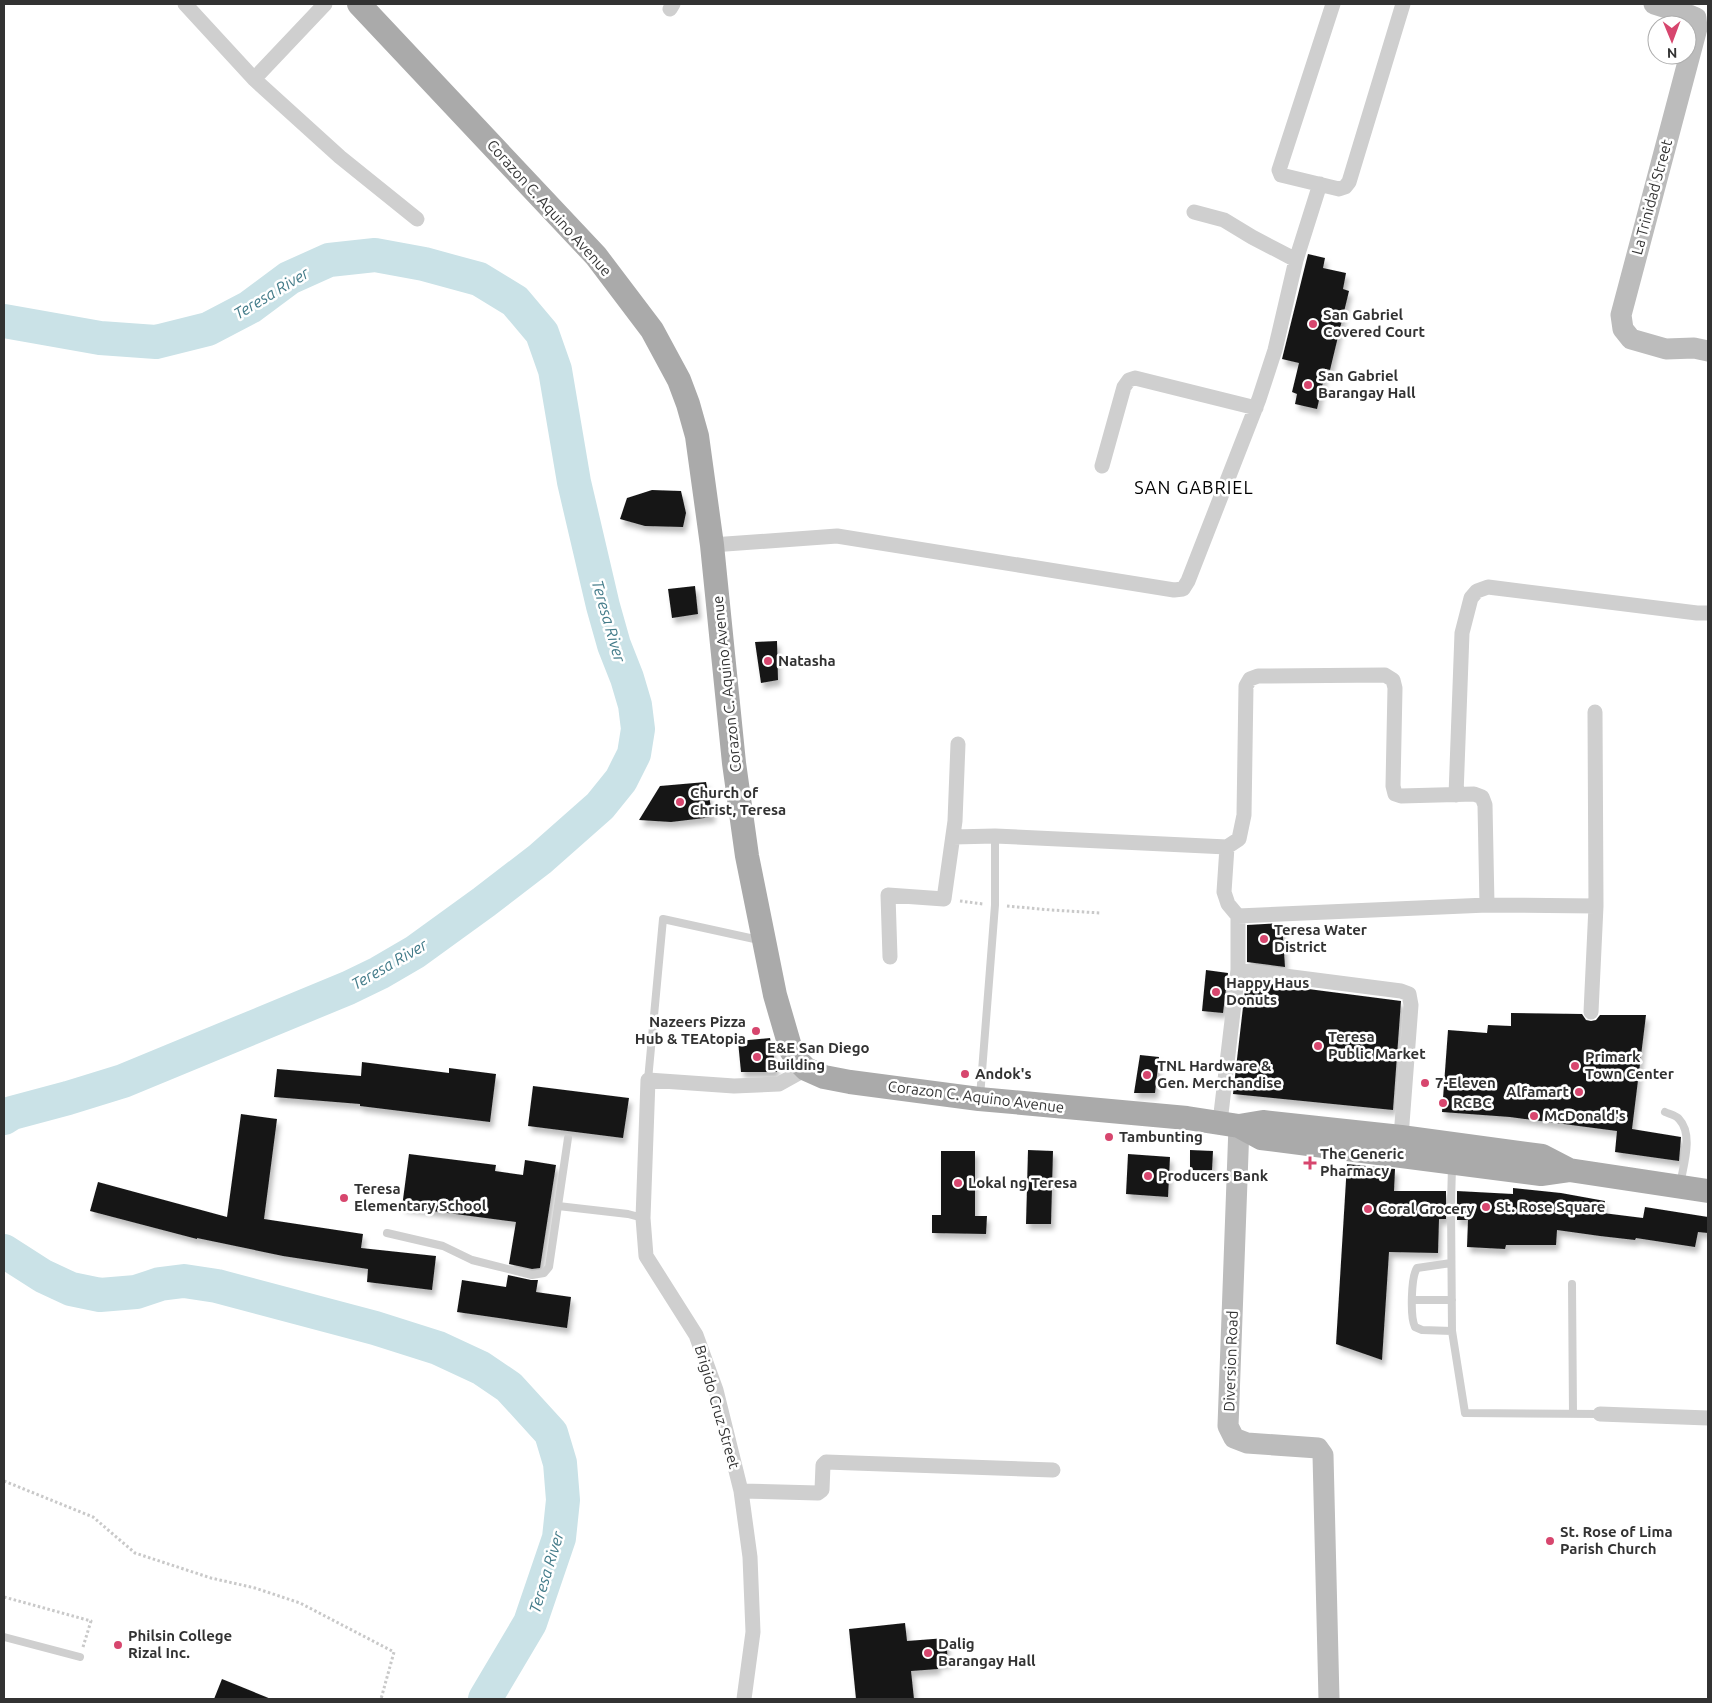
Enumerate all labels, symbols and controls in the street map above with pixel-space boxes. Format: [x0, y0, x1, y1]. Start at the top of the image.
north arrow [1647, 15, 1697, 65]
text: N [1667, 45, 1678, 61]
street label: Corazon C. Aquino Avenue [484, 136, 615, 279]
street label: La Trinidad Street [1628, 137, 1675, 256]
water label: Teresa River [230, 263, 313, 322]
place label: San Gabriel Covered Court [1323, 306, 1425, 340]
marker: San Gabriel Covered Court [1307, 318, 1319, 330]
place label: San Gabriel Barangay Hall [1318, 367, 1416, 401]
marker: San Gabriel Barangay Hall [1302, 379, 1314, 391]
district label: SAN GABRIEL [1134, 477, 1254, 497]
water label: Teresa River [589, 578, 630, 665]
street label: Corazon C. Aquino Avenue [709, 595, 744, 773]
place label: Natasha [778, 652, 836, 669]
marker: Natasha [762, 655, 774, 667]
place label: Church of Christ, Teresa [690, 784, 786, 818]
marker: Church of Christ, Teresa [674, 796, 686, 808]
place label: Teresa Water District [1274, 921, 1368, 955]
marker: Teresa Water District [1258, 933, 1270, 945]
water label: Teresa River [348, 935, 431, 993]
place label: Happy Haus Donuts [1226, 974, 1309, 1008]
marker: Happy Haus Donuts [1210, 986, 1222, 998]
place label: Nazeers Pizza Hub & TEAtopia [635, 1013, 746, 1047]
marker: Nazeers Pizza Hub & TEAtopia [750, 1025, 762, 1037]
place label: Teresa Public Market [1328, 1028, 1426, 1062]
place label: E&E San Diego Building [767, 1039, 870, 1073]
marker: Teresa Public Market [1312, 1040, 1324, 1052]
place label: Primark Town Center [1585, 1048, 1675, 1082]
marker: E&E San Diego Building [751, 1051, 763, 1063]
place label: TNL Hardware & Gen. Merchandise [1157, 1057, 1282, 1091]
marker: Primark Town Center [1569, 1060, 1581, 1072]
place label: Andok's [975, 1065, 1032, 1082]
marker: Andok's [959, 1068, 971, 1080]
marker: TNL Hardware & Gen. Merchandise [1141, 1069, 1153, 1081]
place label: 7-Eleven [1435, 1074, 1496, 1091]
street label: Corazon C. Aquino Avenue [887, 1077, 1065, 1116]
marker: 7-Eleven [1419, 1077, 1431, 1089]
place label: Alfamart [1506, 1083, 1570, 1100]
marker: Alfamart [1573, 1086, 1585, 1098]
place label: RCBC [1453, 1094, 1492, 1111]
marker: RCBC [1437, 1097, 1449, 1109]
place label: McDonald's [1544, 1107, 1626, 1124]
marker: McDonald's [1528, 1110, 1540, 1122]
place label: Tambunting [1119, 1128, 1203, 1145]
marker: Tambunting [1103, 1131, 1115, 1143]
place label: The Generic Pharmacy [1320, 1145, 1404, 1179]
marker: The Generic Pharmacy [1304, 1157, 1316, 1169]
place label: Producers Bank [1158, 1167, 1269, 1184]
marker: Producers Bank [1142, 1170, 1154, 1182]
place label: Lokal ng Teresa [968, 1174, 1078, 1191]
marker: Lokal ng Teresa [952, 1177, 964, 1189]
place label: Teresa Elementary School [354, 1180, 487, 1214]
marker: Teresa Elementary School [338, 1192, 350, 1204]
place label: St. Rose Square [1496, 1198, 1605, 1215]
place label: Coral Grocery [1378, 1200, 1475, 1217]
marker: St. Rose Square [1480, 1201, 1492, 1213]
marker: Coral Grocery [1362, 1203, 1374, 1215]
street label: Diversion Road [1220, 1310, 1241, 1412]
street label: Brigido Cruz Street [692, 1343, 743, 1471]
place label: St. Rose of Lima Parish Church [1560, 1523, 1673, 1557]
water label: Teresa River [525, 1528, 567, 1615]
marker: St. Rose of Lima Parish Church [1544, 1535, 1556, 1547]
place label: Philsin College Rizal Inc. [128, 1627, 232, 1661]
place label: Dalig Barangay Hall [938, 1635, 1036, 1669]
marker: Philsin College Rizal Inc. [112, 1639, 124, 1651]
marker: Dalig Barangay Hall [922, 1647, 934, 1659]

